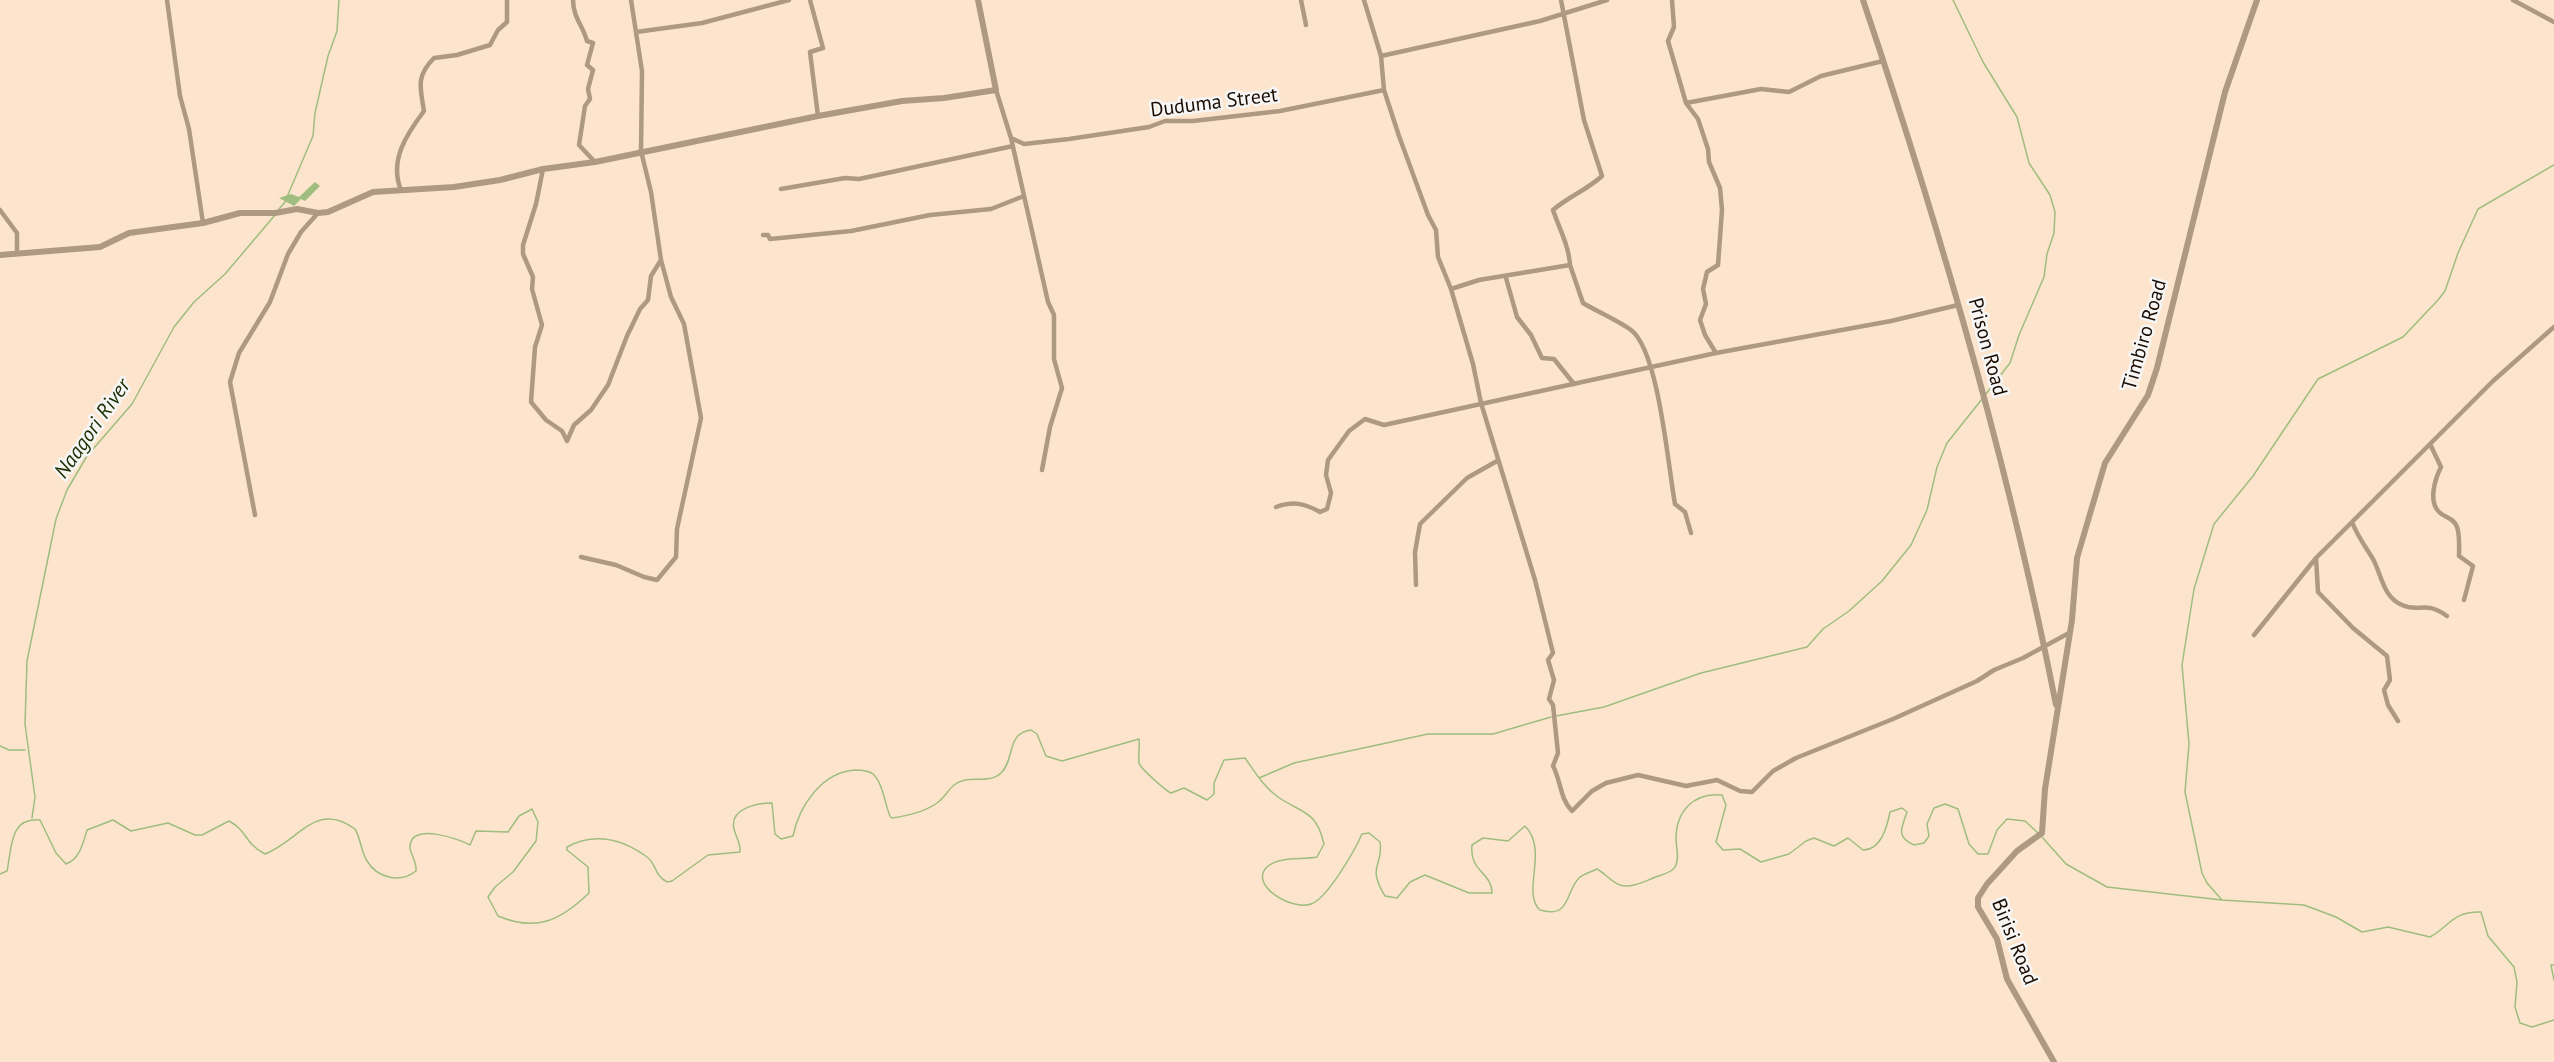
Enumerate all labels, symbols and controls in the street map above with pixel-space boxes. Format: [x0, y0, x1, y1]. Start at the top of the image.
street label: Duduma Street [1149, 83, 1279, 123]
street label: Timbiro Road [2118, 277, 2172, 393]
street label: Prison Road [1962, 295, 2012, 399]
water label: Naagori River [50, 374, 136, 484]
street label: Birisi Road [1986, 895, 2042, 989]

